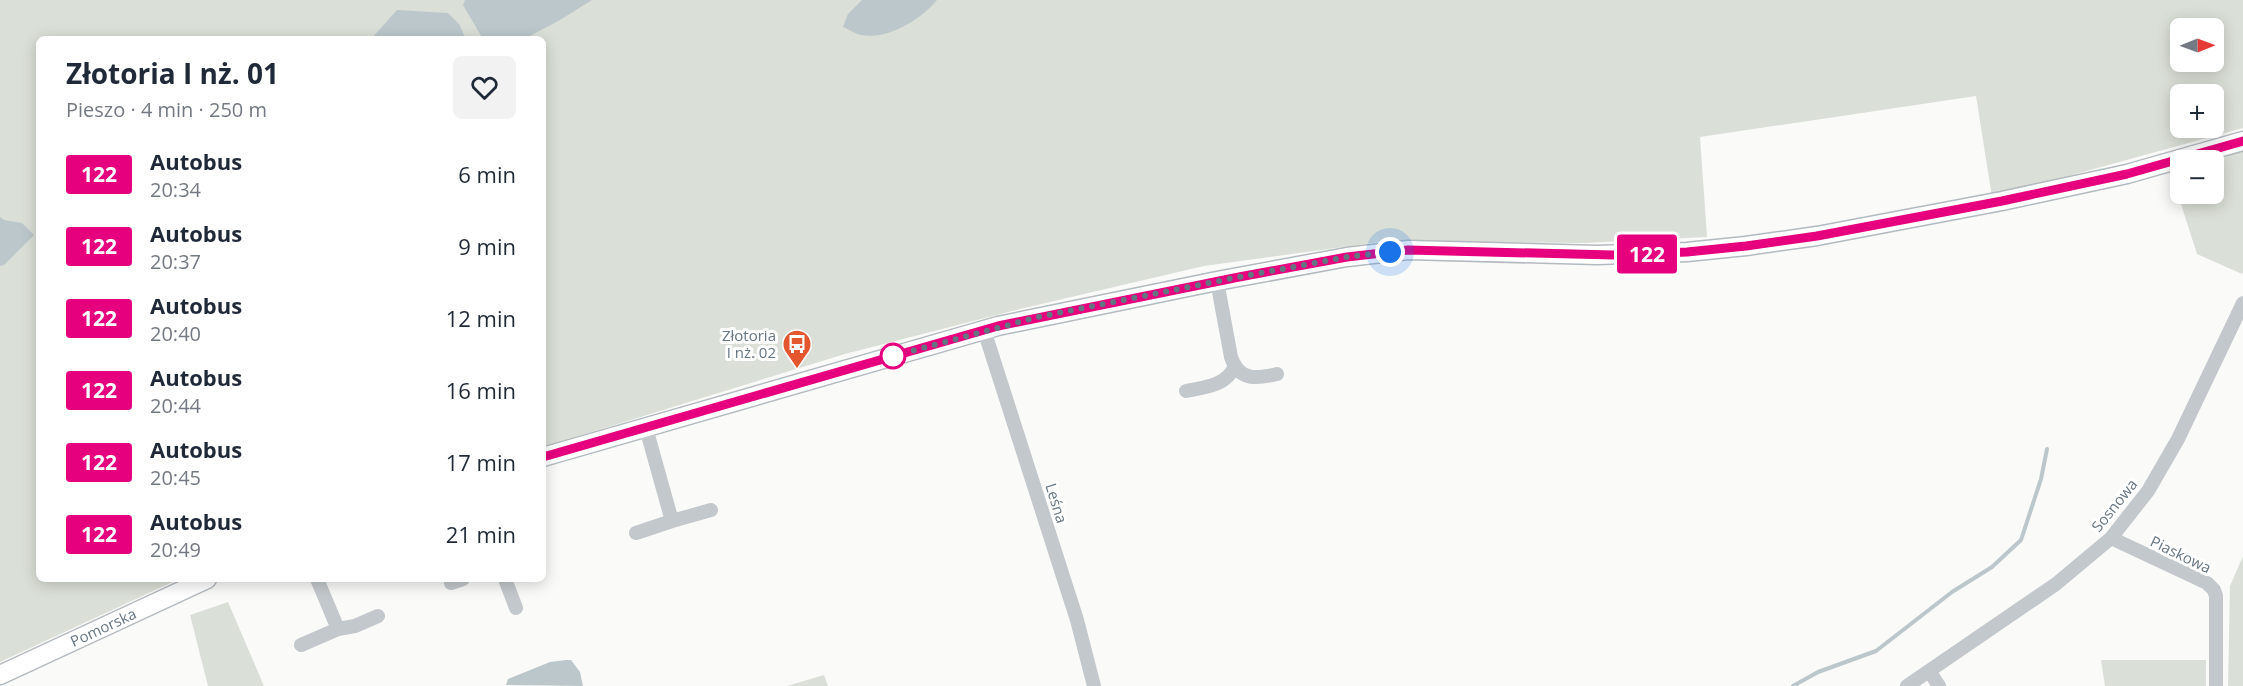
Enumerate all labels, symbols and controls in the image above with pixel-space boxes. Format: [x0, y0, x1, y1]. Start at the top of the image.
north arrow [2170, 18, 2224, 72]
map controls [2170, 18, 2224, 204]
text: Złotoria I nż. 01 [66, 54, 279, 92]
button: heart [453, 56, 516, 119]
button: + [2170, 84, 2224, 138]
text: Pieszo · 4 min · 250 m [66, 96, 267, 123]
text: Autobus [150, 146, 242, 176]
button: − [2170, 150, 2224, 204]
text: 6 min [458, 159, 516, 189]
text: 122 [81, 160, 117, 188]
text: 20:34 [150, 176, 201, 203]
text: Autobus [150, 218, 242, 248]
text: 9 min [458, 231, 516, 261]
text: 122 [81, 232, 117, 260]
line badge: 122 [1612, 234, 1682, 274]
your location [1375, 237, 1405, 267]
text: 122 [1629, 240, 1665, 268]
text: 20:37 [150, 248, 201, 275]
text: Autobus [150, 290, 242, 320]
text: 12 min [446, 303, 516, 333]
text: 122 [81, 304, 117, 332]
text: 20:40 [150, 320, 201, 347]
place label: Złotoria I nż. 02 [722, 325, 776, 362]
bus stop icon: Złotoria I nż. 02 [781, 328, 813, 370]
unlabelled marker [880, 343, 906, 369]
text: Autobus [150, 362, 242, 392]
text: 16 min [446, 375, 516, 405]
text: 122 [81, 376, 117, 404]
text: 20:44 [150, 392, 201, 419]
text: Autobus [150, 434, 242, 464]
text: 17 min [446, 447, 516, 477]
text: 122 [81, 448, 117, 476]
text: 20:45 [150, 464, 201, 491]
street label: Sosnowa [2087, 474, 2141, 536]
street label: Leśna [1041, 481, 1073, 525]
text: Autobus [150, 506, 242, 536]
text: 21 min [446, 519, 516, 549]
text: 122 [81, 520, 117, 548]
street label: Piaskowa [2147, 531, 2215, 577]
text: 20:49 [150, 536, 201, 563]
street label: Pomorska [67, 603, 139, 651]

